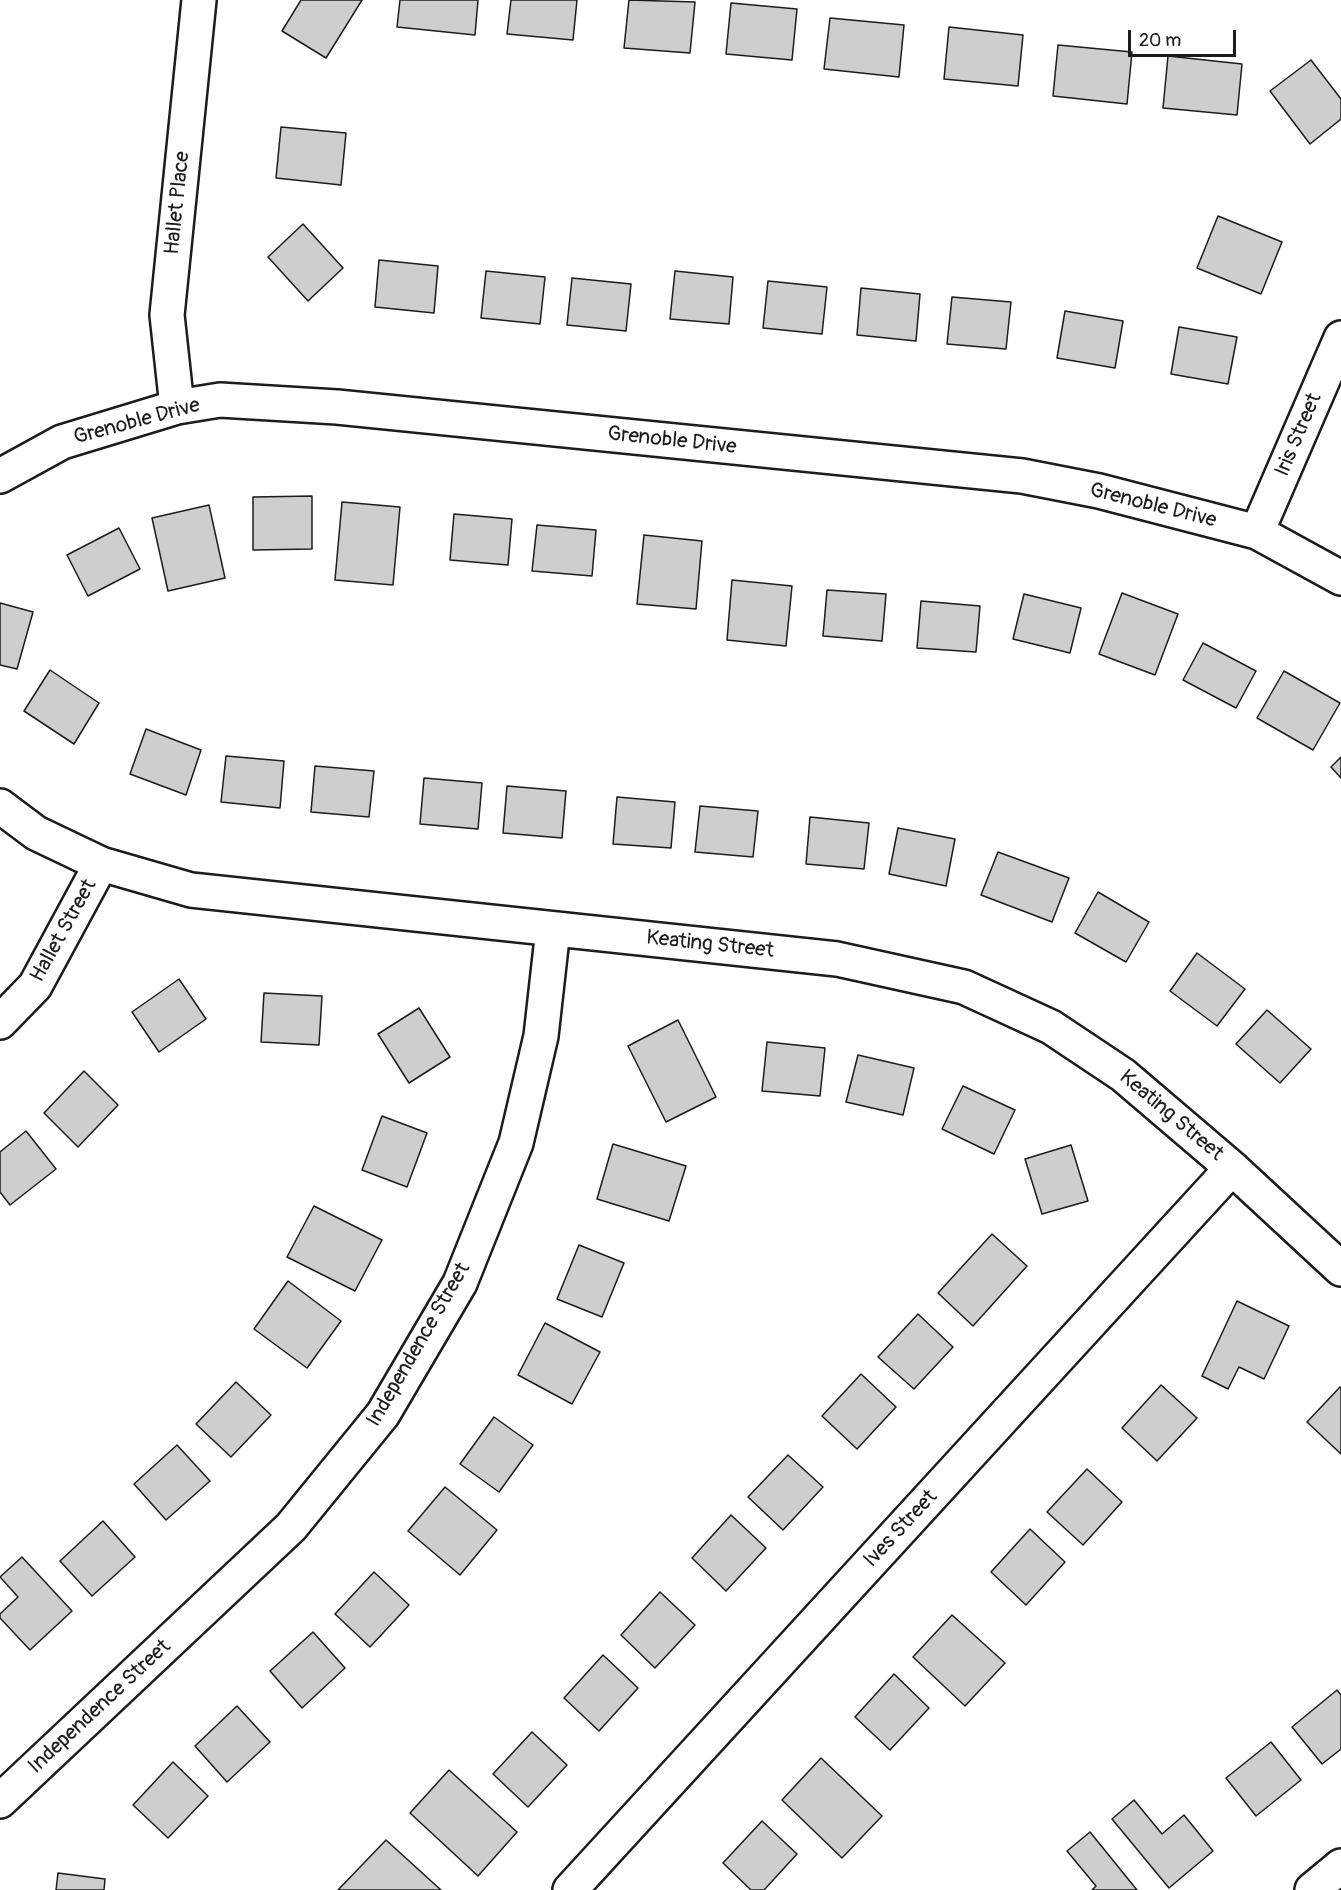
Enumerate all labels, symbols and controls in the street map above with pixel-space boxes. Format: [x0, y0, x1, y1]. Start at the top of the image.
scale bar [1131, 18, 1239, 56]
text: 20 m [1139, 29, 1181, 52]
street label: Hallet Place [160, 150, 196, 256]
street label: Iris Street [1270, 390, 1328, 480]
street label: Grenoble Drive [71, 393, 203, 451]
street label: Grenoble Drive [606, 422, 738, 460]
street label: Grenoble Drive [1087, 478, 1219, 534]
street label: Hallet Street [25, 875, 103, 987]
street label: Keating Street [645, 926, 775, 964]
street label: Keating Street [1114, 1065, 1228, 1167]
street label: Independence Street [362, 1258, 476, 1432]
street label: Ives Street [859, 1485, 943, 1573]
street label: Independence Street [24, 1635, 176, 1779]

